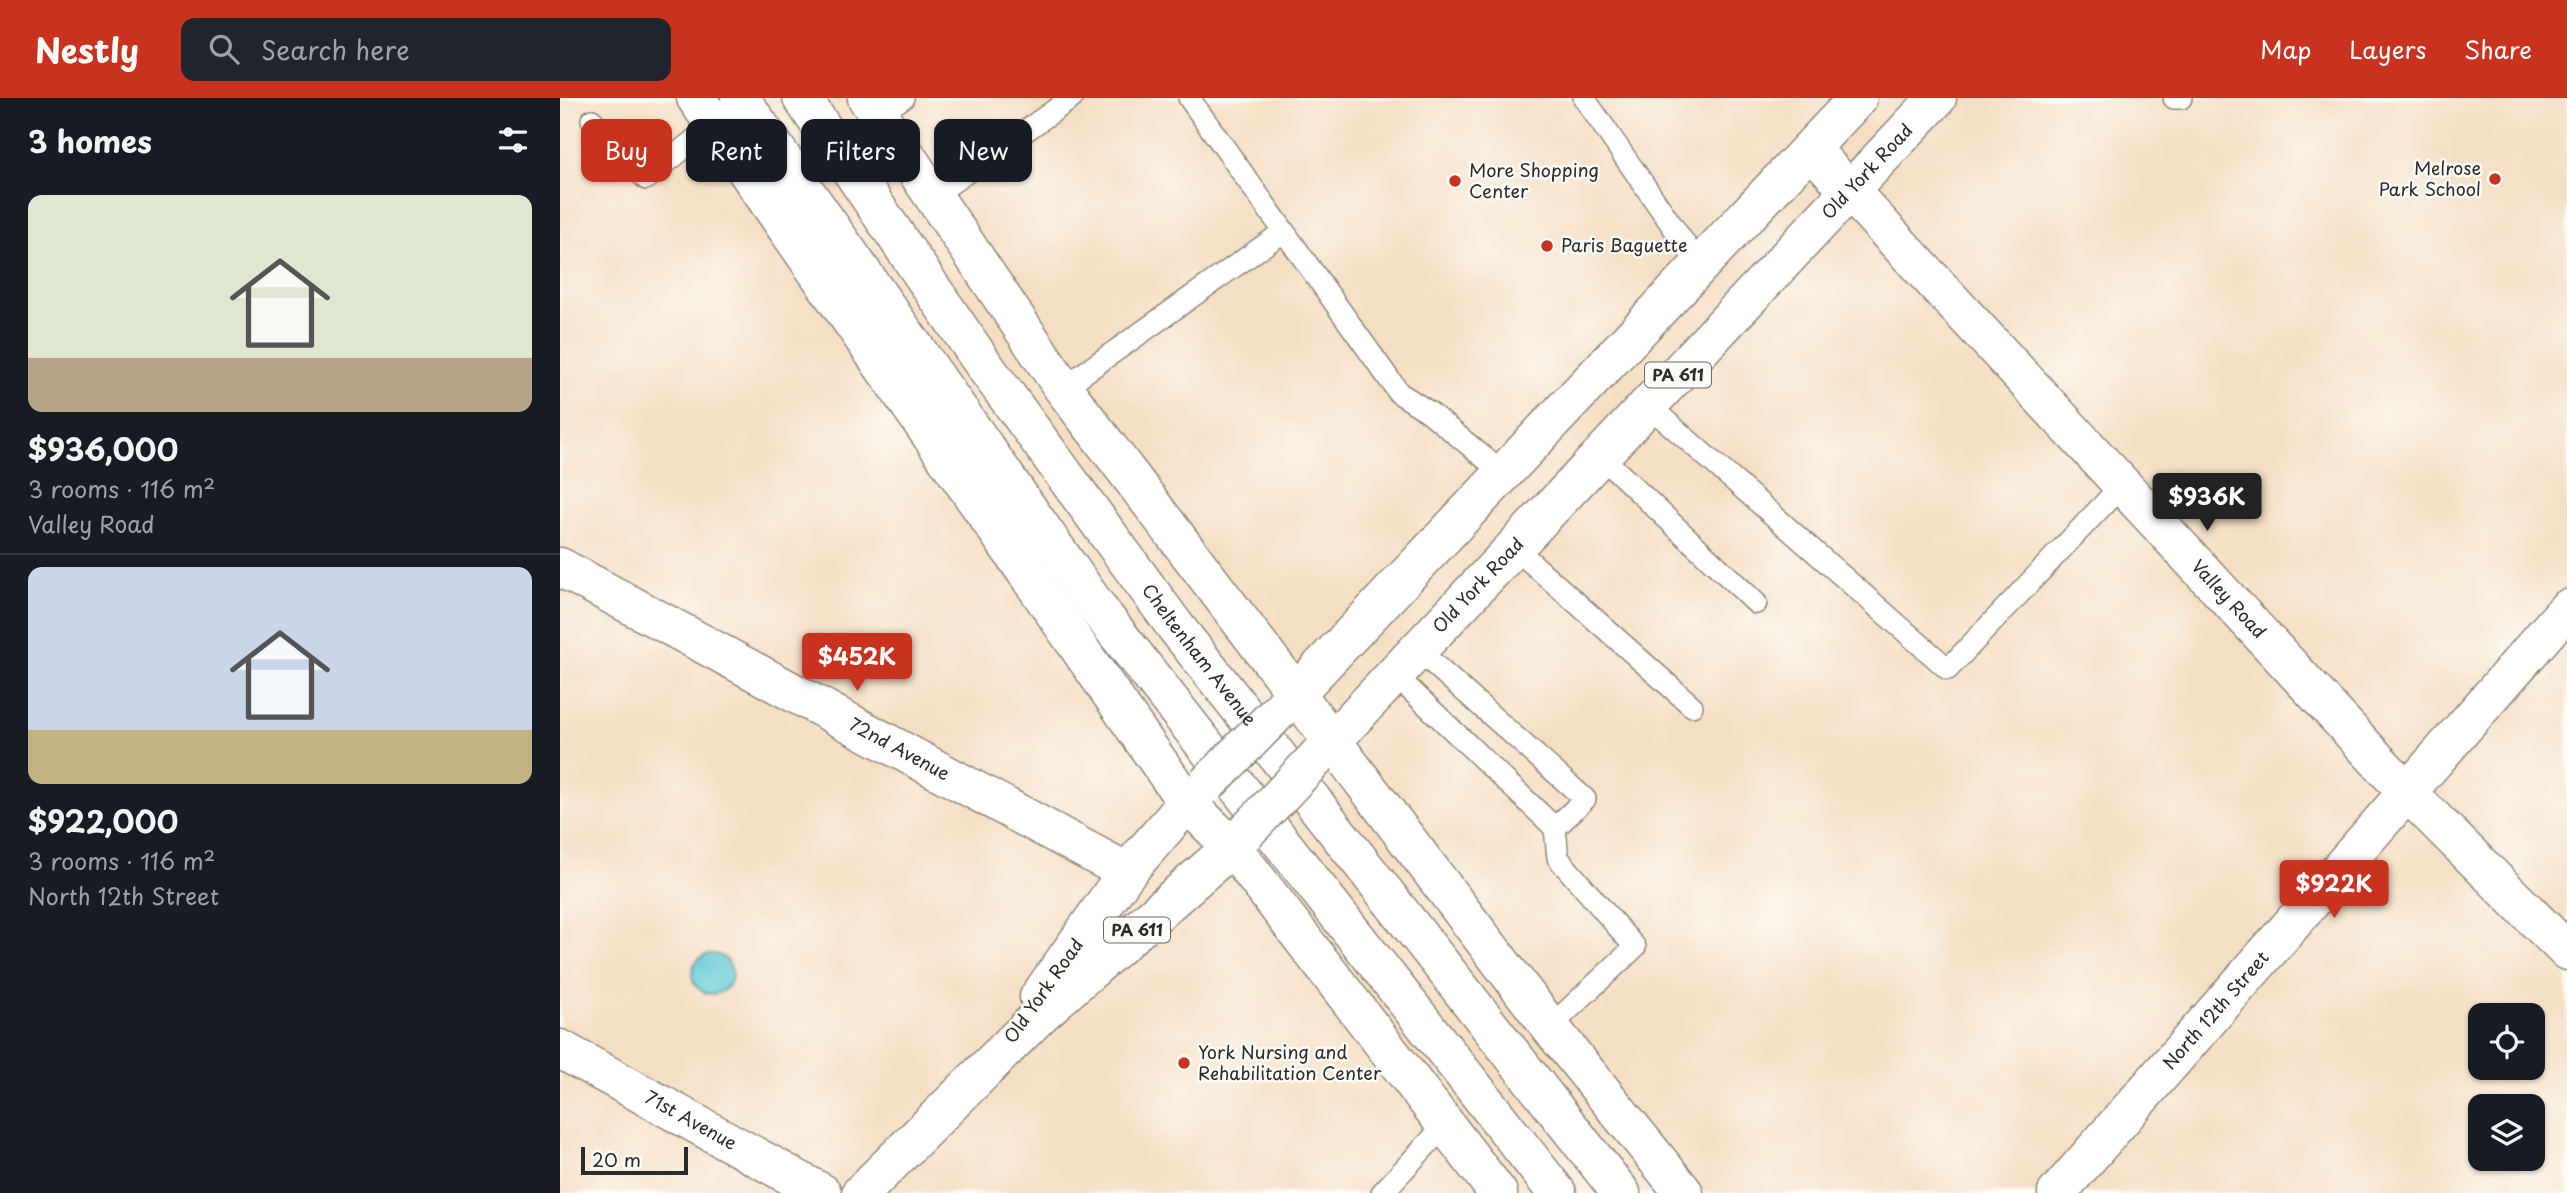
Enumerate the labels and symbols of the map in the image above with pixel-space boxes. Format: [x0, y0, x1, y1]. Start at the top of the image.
street label: Old York Road [1815, 117, 1918, 225]
place label: Melrose Park School [2379, 154, 2481, 202]
place label: More Shopping Center [1469, 156, 1599, 204]
marker: Melrose Park School [2487, 171, 2503, 187]
marker: More Shopping Center [1447, 173, 1463, 189]
place label: Paris Baguette [1561, 231, 1688, 258]
marker: Paris Baguette [1539, 238, 1555, 254]
road number: PA 611 [1645, 362, 1711, 388]
pin: $936K [2158, 474, 2256, 533]
street label: Old York Road [1425, 531, 1529, 638]
street label: Valley Road [2186, 553, 2273, 644]
street label: Cheltenham Avenue [1136, 577, 1264, 731]
pin: $452K [808, 634, 906, 693]
street label: 72nd Avenue [845, 710, 955, 786]
pin: $922K [2285, 860, 2383, 920]
road number: PA 611 [1104, 918, 1170, 943]
street label: Old York Road [997, 932, 1089, 1048]
street label: North 12th Street [2156, 944, 2274, 1075]
place label: York Nursing and Rehabilitation Center [1198, 1038, 1382, 1086]
marker: York Nursing and Rehabilitation Center [1176, 1055, 1192, 1071]
street label: 71st Avenue [640, 1083, 742, 1156]
scale bar [581, 1144, 688, 1176]

